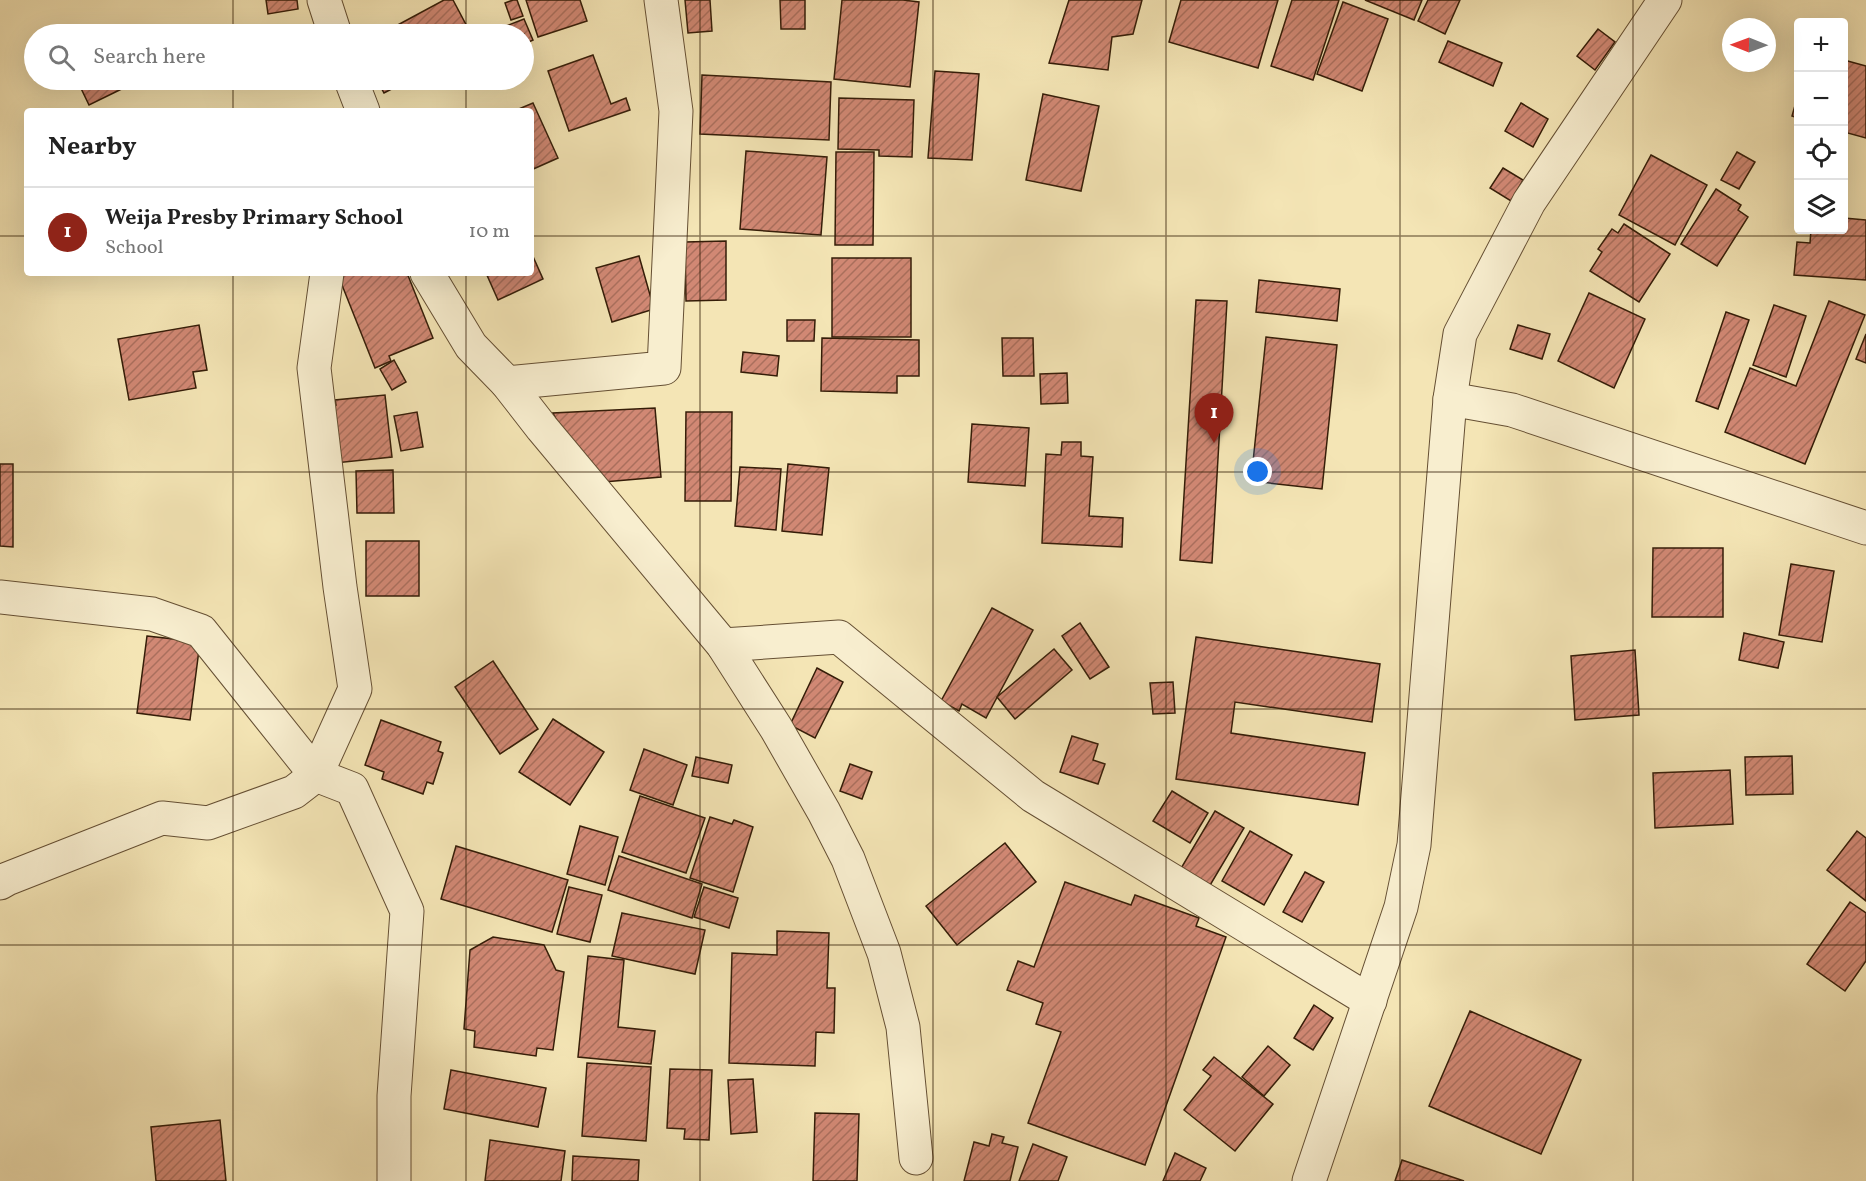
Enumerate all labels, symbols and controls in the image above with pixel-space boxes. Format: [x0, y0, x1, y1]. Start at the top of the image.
north arrow [1722, 18, 1776, 72]
map controls [1794, 18, 1848, 234]
button: + [1794, 18, 1848, 72]
search box [24, 24, 534, 90]
icon: search [45, 41, 78, 74]
text: Search here [93, 42, 206, 73]
button: − [1794, 72, 1848, 126]
button: locate [1794, 126, 1848, 180]
text: Nearby [48, 129, 137, 165]
button: layers [1794, 180, 1848, 234]
text: Weija Presby Primary School [105, 203, 403, 234]
text: 1 [63, 218, 72, 246]
text: 10 m [469, 218, 510, 246]
text: School [105, 234, 163, 262]
pin: 1 [1194, 394, 1234, 443]
your location [1243, 457, 1272, 486]

